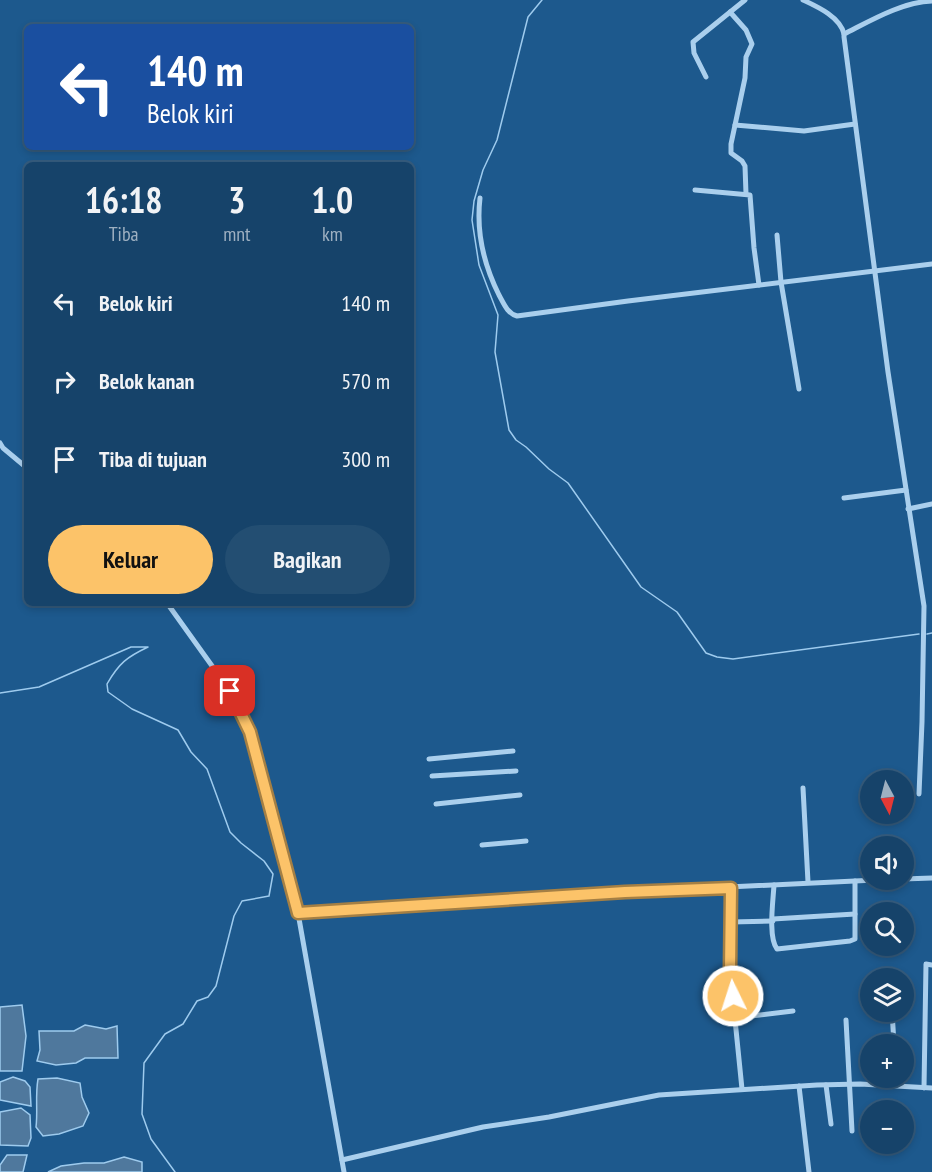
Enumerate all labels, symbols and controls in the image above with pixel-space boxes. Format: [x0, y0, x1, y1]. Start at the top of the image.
text: 140 m [147, 43, 244, 98]
icon: left [48, 48, 126, 126]
text: Belok kiri [147, 96, 234, 130]
text: 16:18 [85, 176, 163, 223]
text: 3 [228, 176, 246, 223]
text: 1.0 [311, 176, 353, 223]
text: Tiba [109, 221, 139, 247]
text: mnt [223, 221, 251, 247]
text: km [322, 221, 343, 247]
icon: left [48, 287, 81, 320]
text: Belok kiri [99, 289, 173, 317]
text: 140 m [341, 289, 390, 317]
icon: right [48, 365, 81, 398]
text: Belok kanan [99, 367, 194, 395]
text: 570 m [341, 367, 390, 395]
icon: arrive [48, 443, 81, 476]
text: Tiba di tujuan [99, 445, 207, 473]
text: 300 m [341, 445, 390, 473]
button: Keluar [48, 525, 213, 594]
button: Bagikan [225, 525, 390, 594]
pin [204, 665, 255, 716]
icon: arrive [213, 674, 246, 707]
north arrow [860, 770, 914, 824]
map controls [860, 770, 914, 1154]
button: sound [860, 836, 914, 890]
button: search [860, 902, 914, 956]
position arrow [701, 964, 765, 1028]
button: layers [860, 968, 914, 1022]
button: + [860, 1034, 914, 1088]
button: − [860, 1100, 914, 1154]

